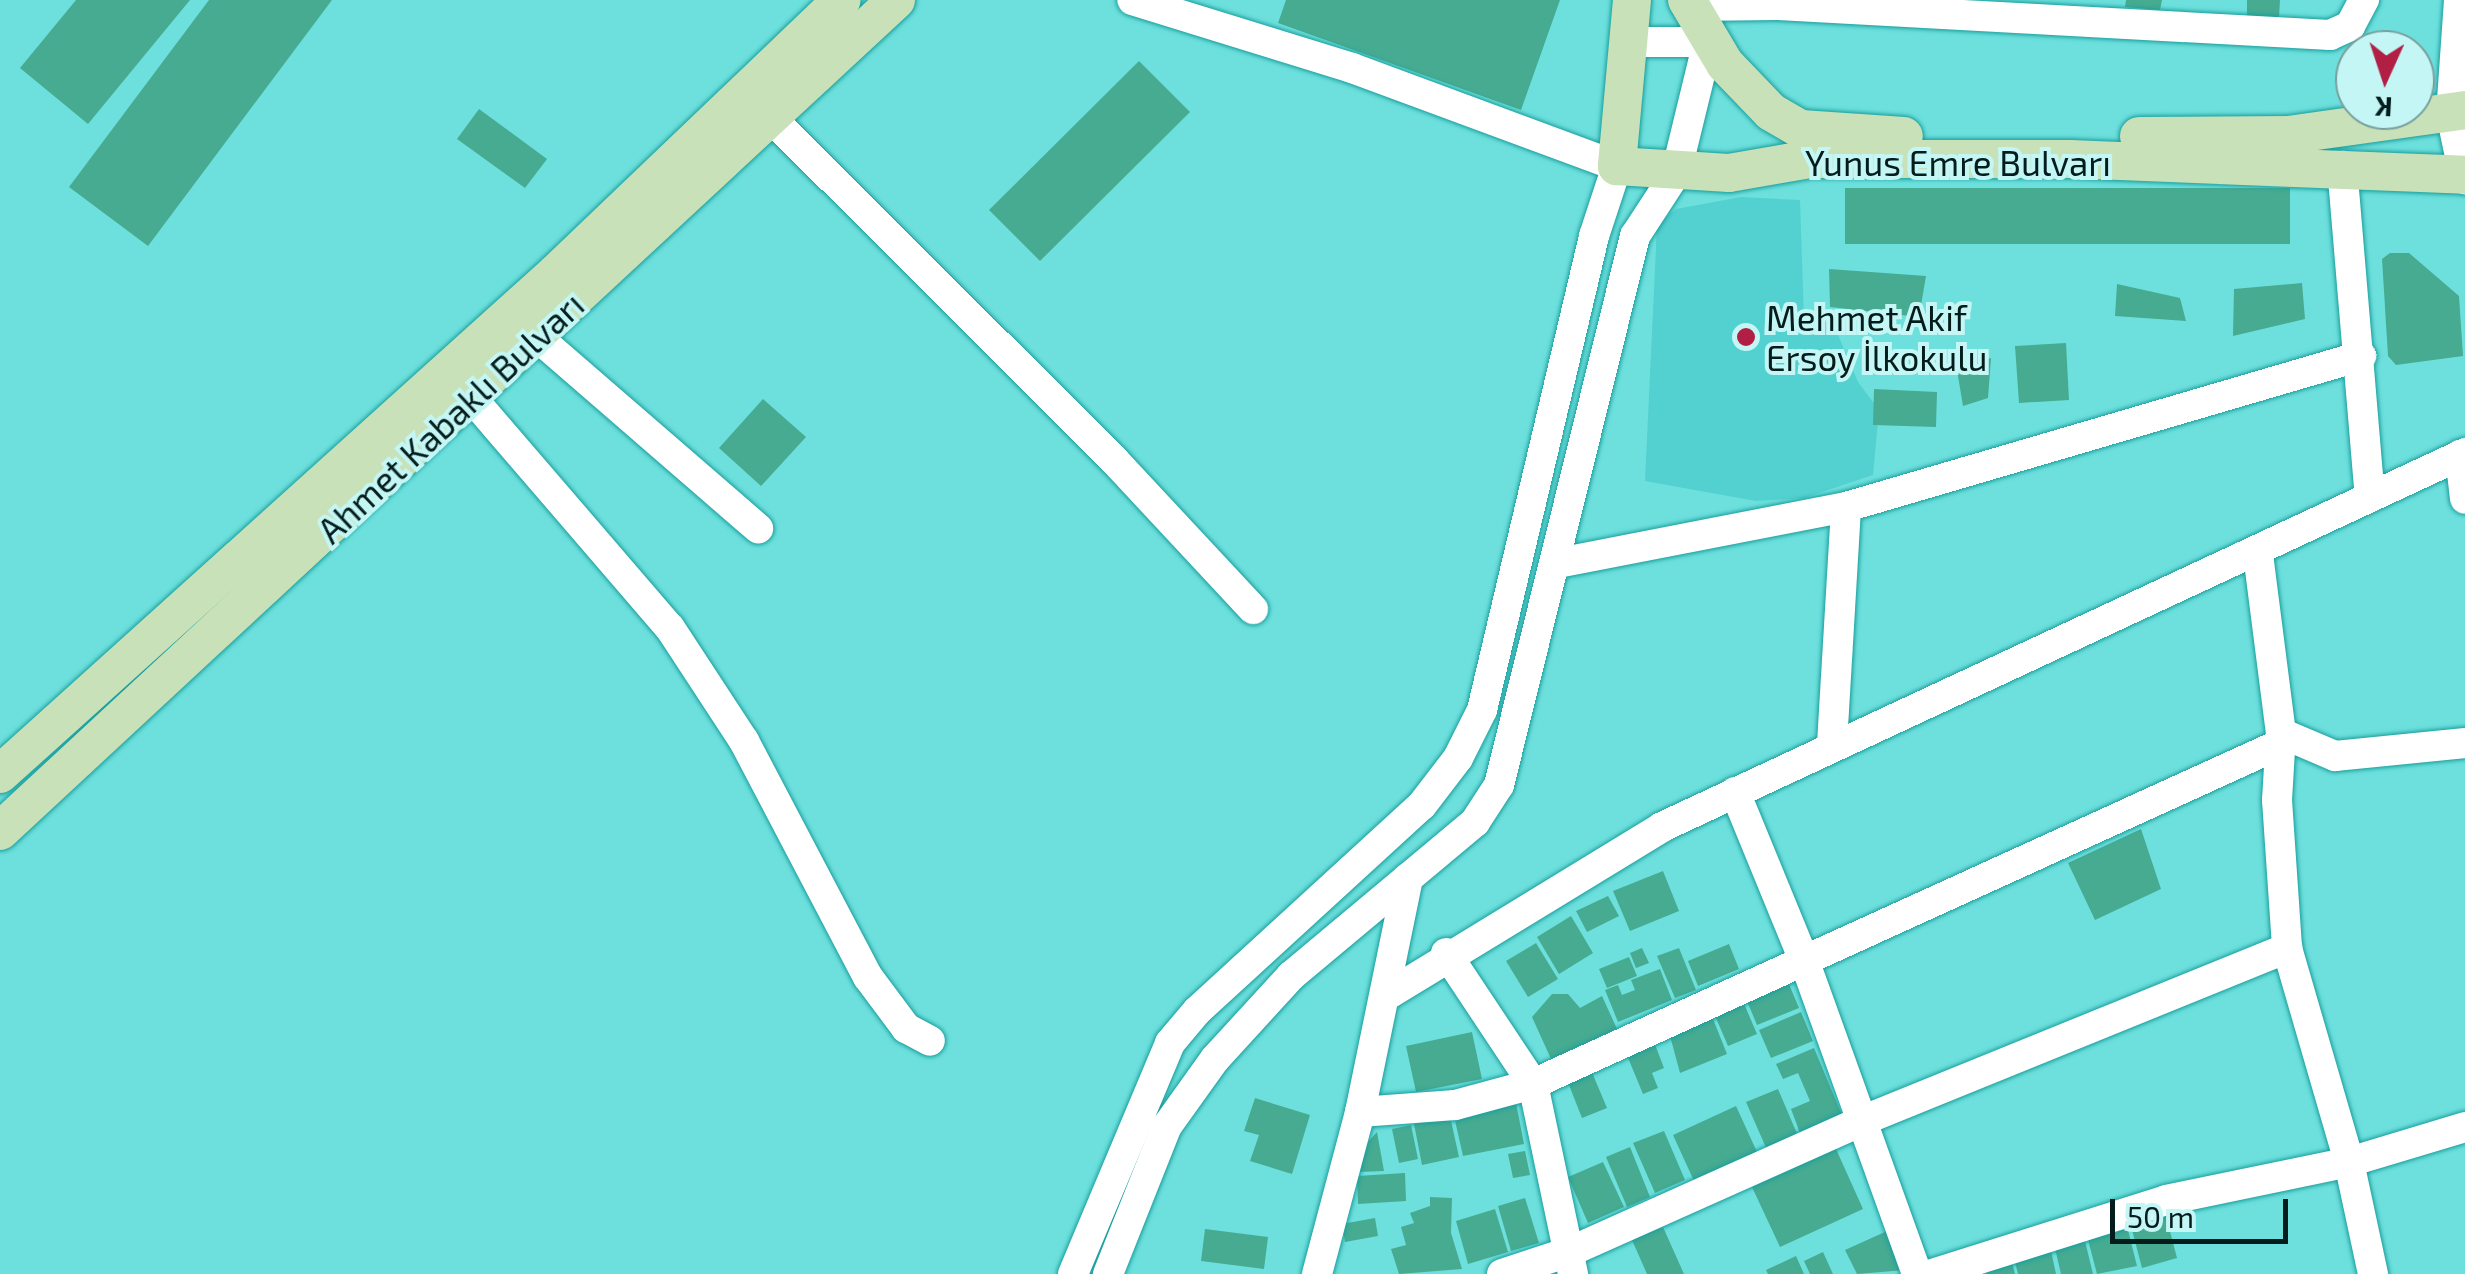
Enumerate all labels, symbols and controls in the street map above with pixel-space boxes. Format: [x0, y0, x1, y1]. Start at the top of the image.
north arrow [2335, 30, 2435, 130]
text: K [2374, 91, 2393, 125]
street label: Yunus Emre Bulvarı [1805, 141, 2111, 183]
street label: Ahmet Kabaklı Bulvarı [308, 283, 592, 551]
place label: Mehmet Akif Ersoy İlkokulu [1766, 296, 1988, 378]
marker: Mehmet Akif Ersoy İlkokulu [1735, 326, 1757, 348]
scale bar [2115, 1179, 2292, 1241]
text: 50 m [2127, 1198, 2194, 1234]

